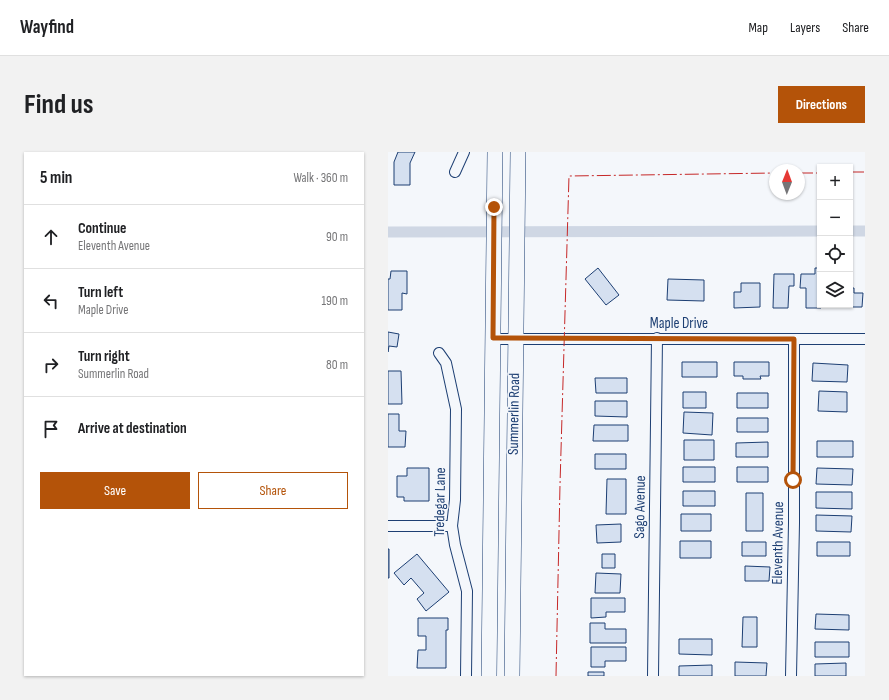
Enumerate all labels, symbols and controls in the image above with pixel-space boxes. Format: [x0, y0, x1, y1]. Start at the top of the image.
text: Wayfind [20, 16, 74, 39]
text: Map [748, 19, 768, 36]
text: Layers [790, 19, 820, 36]
text: Share [842, 19, 869, 36]
button: Directions [778, 86, 865, 123]
text: Find us [24, 88, 93, 121]
north arrow [769, 164, 805, 200]
map controls [817, 164, 853, 308]
button: + [817, 164, 853, 200]
text: 5 min [40, 168, 72, 188]
text: Walk · 360 m [293, 170, 348, 186]
route end [485, 198, 503, 216]
button: − [817, 200, 853, 236]
text: Continue [78, 219, 127, 238]
icon: ahead [40, 226, 62, 248]
text: 90 m [326, 229, 348, 245]
button: locate [817, 236, 853, 272]
text: Eleventh Avenue [78, 238, 150, 254]
button: layers [817, 272, 853, 308]
text: Turn left [78, 283, 123, 302]
icon: left [40, 290, 62, 312]
text: 190 m [321, 293, 348, 309]
text: Maple Drive [78, 302, 129, 318]
street label: Maple Drive [650, 314, 708, 333]
text: Turn right [78, 347, 130, 366]
icon: right [40, 354, 62, 376]
text: 80 m [326, 357, 348, 373]
text: Summerlin Road [78, 366, 149, 382]
street label: Summerlin Road [504, 373, 524, 455]
icon: arrive [40, 418, 62, 440]
text: Arrive at destination [78, 419, 187, 438]
street label: Tredegar Lane [430, 467, 450, 537]
route start [784, 471, 802, 489]
button: Save [40, 472, 190, 509]
button: Share [198, 472, 348, 509]
street label: Sago Avenue [630, 475, 650, 539]
street label: Eleventh Avenue [768, 501, 788, 585]

